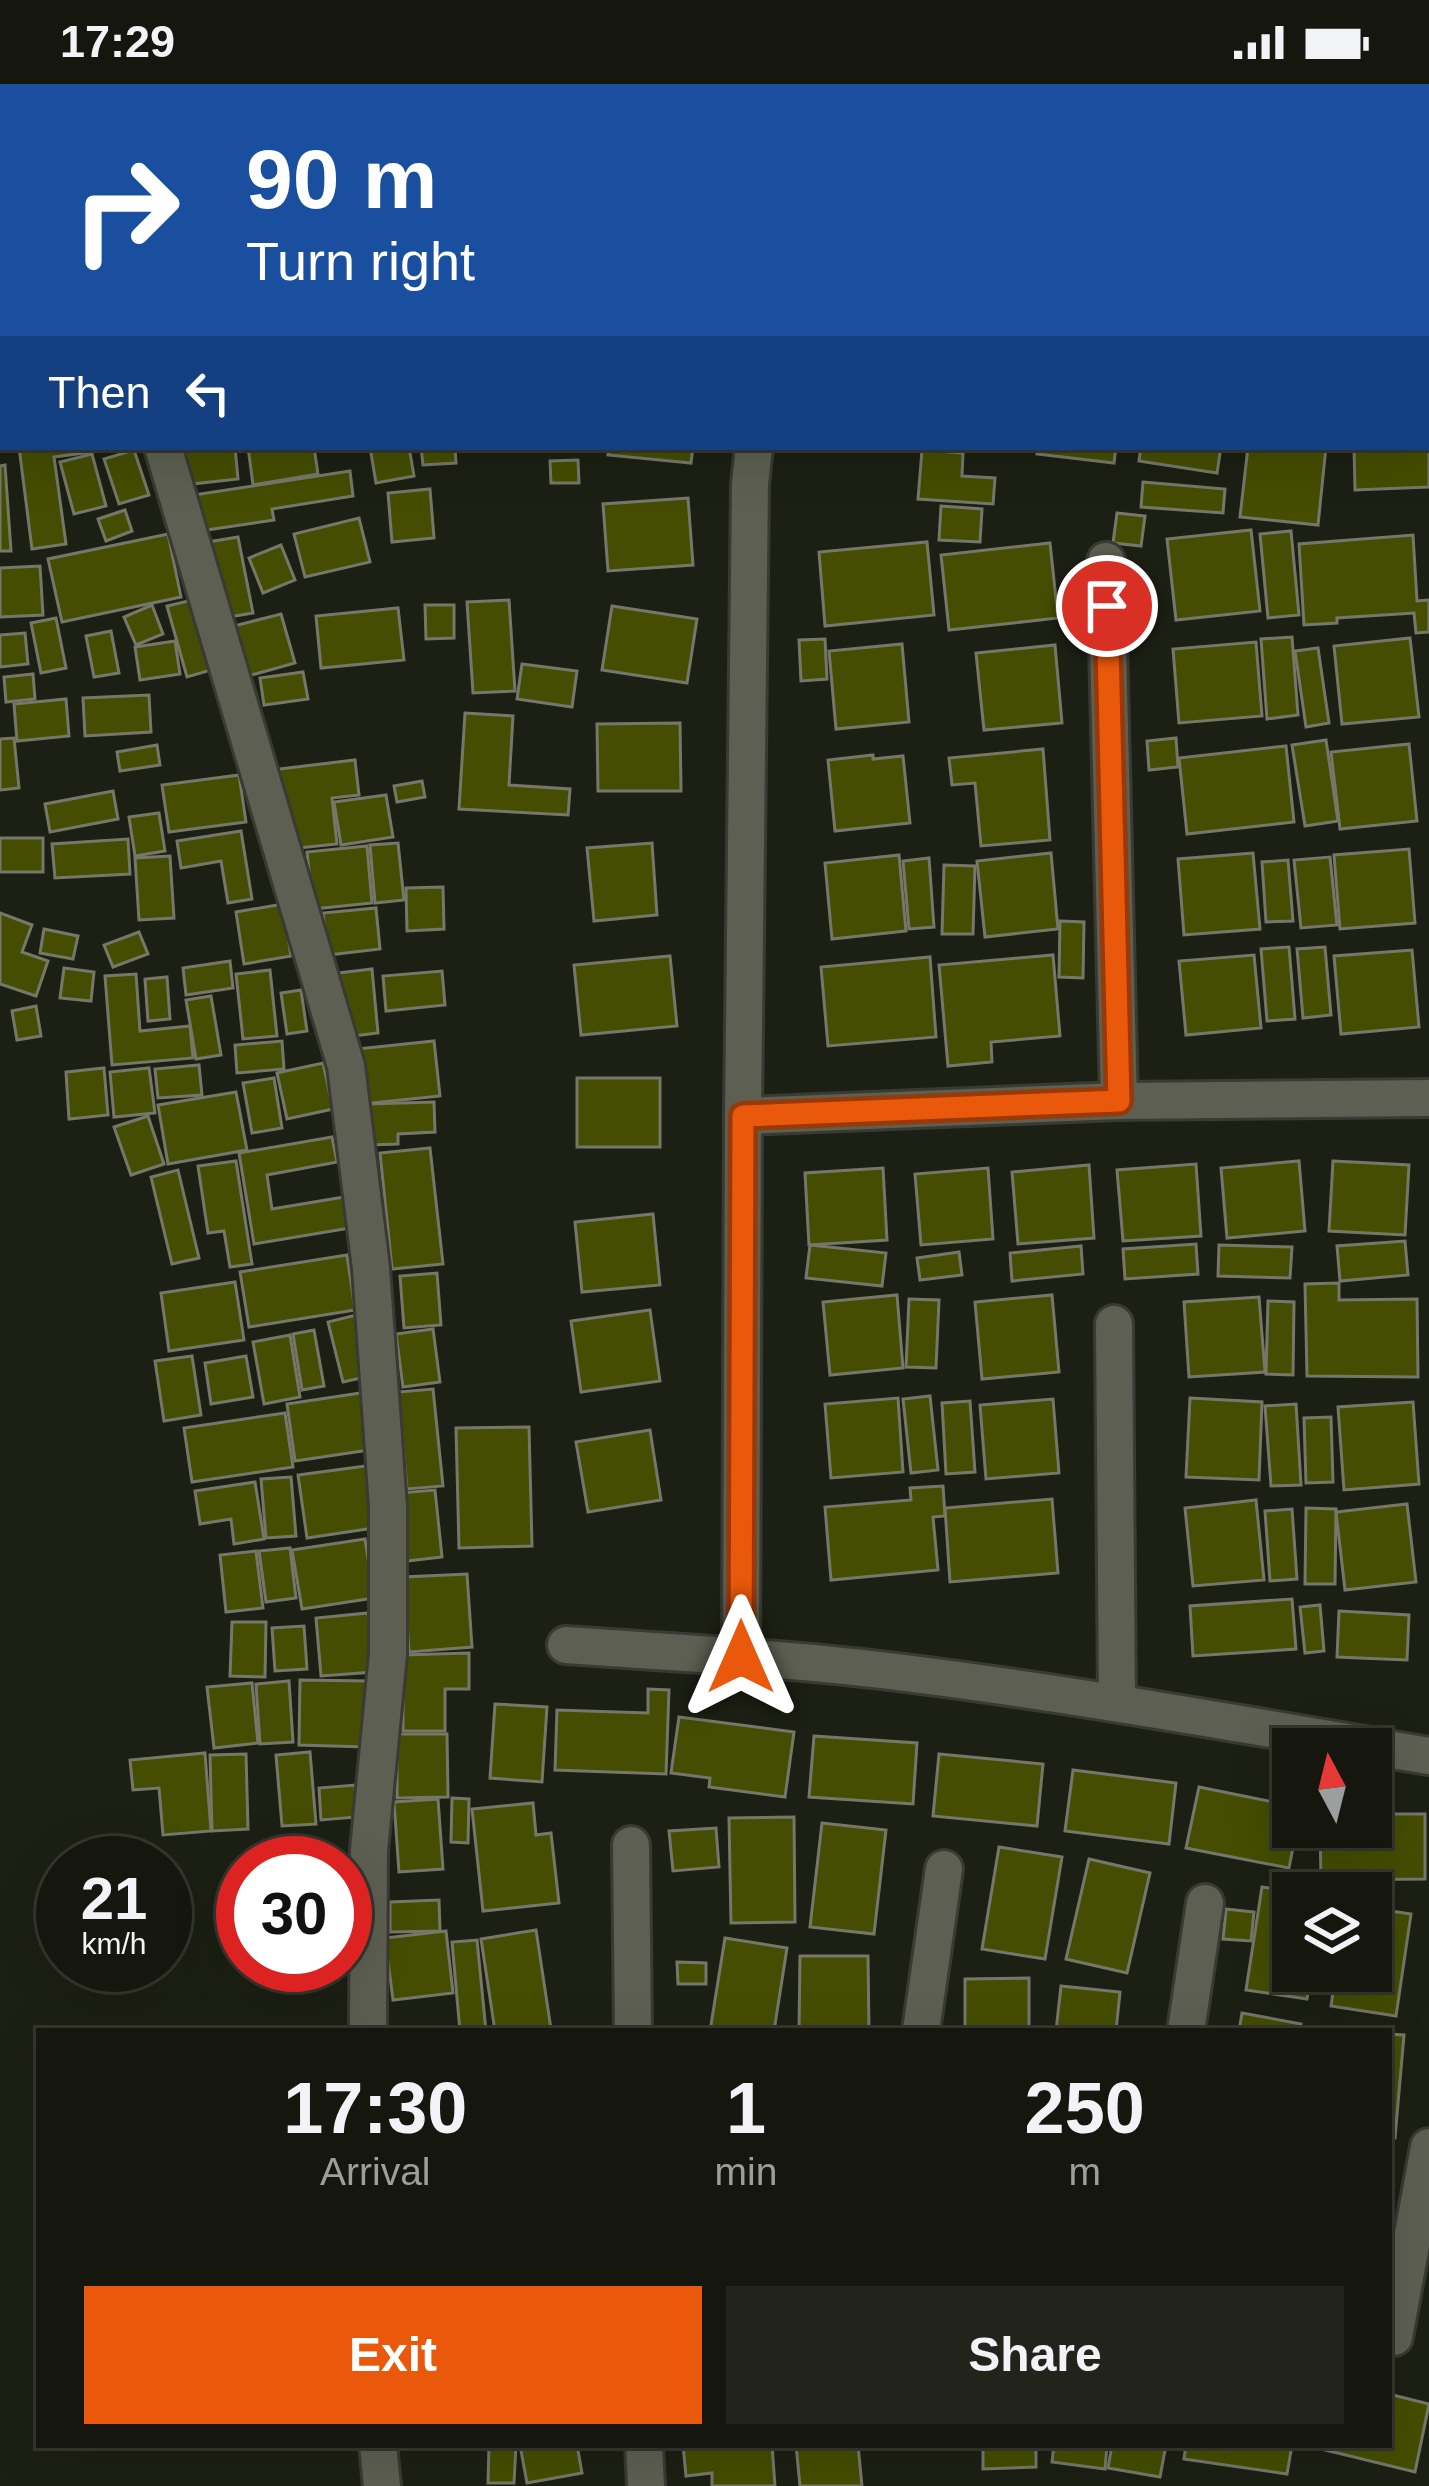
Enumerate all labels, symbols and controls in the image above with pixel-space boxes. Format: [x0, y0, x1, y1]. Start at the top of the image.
text: 17:29 [60, 16, 175, 67]
icon: right [48, 132, 204, 288]
text: 90 m [246, 132, 437, 226]
text: Turn right [246, 231, 475, 291]
icon: left [175, 360, 241, 426]
text: Then [48, 367, 151, 418]
pin [1056, 555, 1158, 657]
icon: arrive [1074, 573, 1140, 639]
position arrow [678, 1594, 804, 1720]
north arrow [1272, 1728, 1392, 1848]
map controls [1272, 1728, 1392, 1992]
speed limit sign: 30 [216, 1836, 372, 1992]
text: 21 [81, 1865, 147, 1932]
button: layers [1272, 1872, 1392, 1992]
text: km/h [81, 1927, 147, 1960]
text: 17:30 [283, 2068, 467, 2148]
text: 1 [726, 2068, 766, 2148]
text: 250 [1025, 2068, 1145, 2148]
text: Arrival [320, 2150, 431, 2193]
text: min [715, 2150, 777, 2193]
text: m [1068, 2150, 1101, 2193]
button: Exit [84, 2286, 702, 2424]
button: Share [726, 2286, 1344, 2424]

